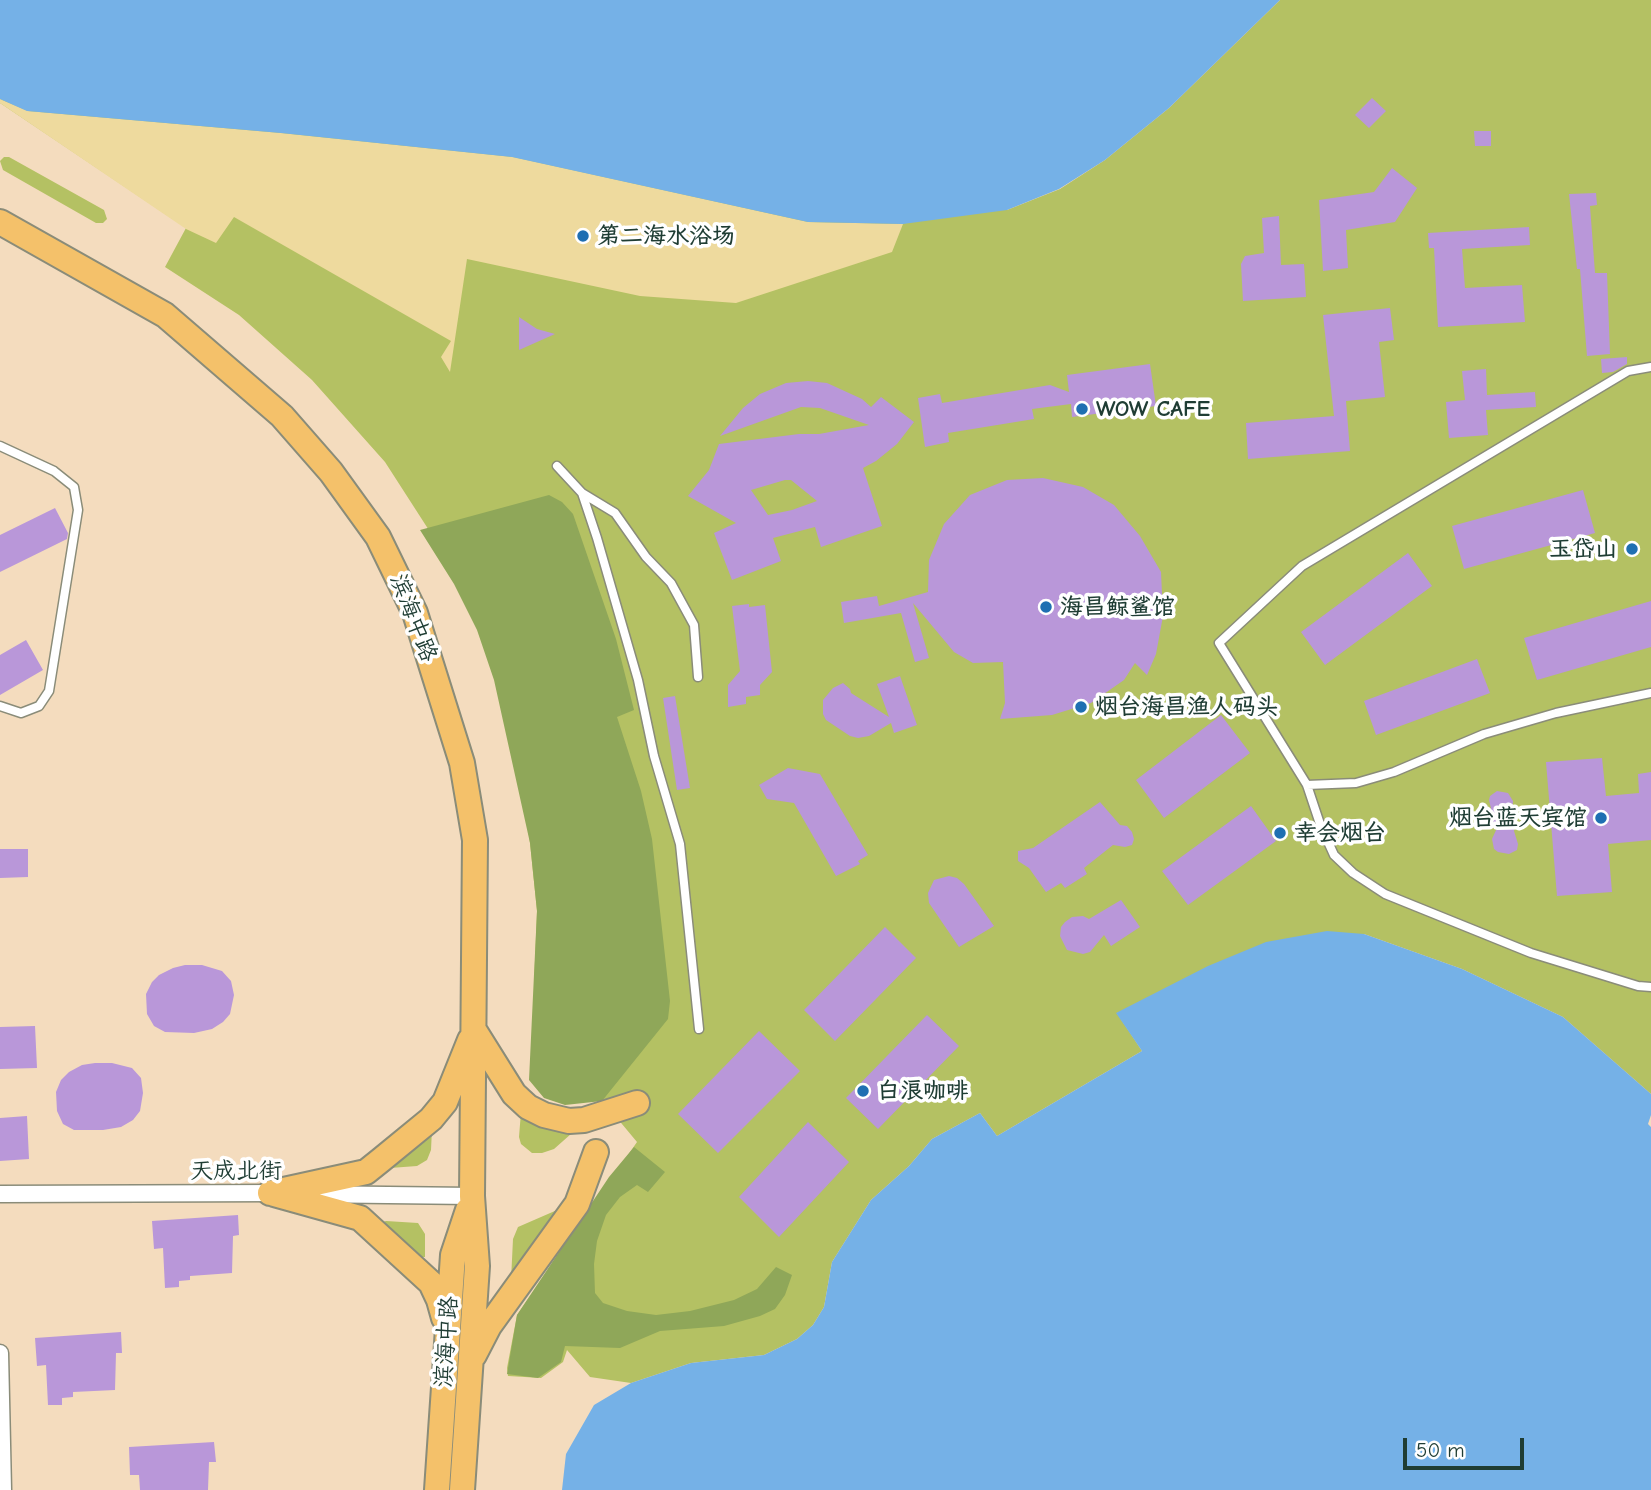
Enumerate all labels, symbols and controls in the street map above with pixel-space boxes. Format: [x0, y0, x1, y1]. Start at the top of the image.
place label: 第二海水浴场 [597, 222, 735, 250]
marker: 第二海水浴场 [575, 228, 591, 244]
place label: WOW CAFE [1096, 395, 1210, 423]
marker: WOW CAFE [1074, 401, 1090, 417]
place label: 玉岱山 [1549, 535, 1618, 563]
marker: 玉岱山 [1624, 541, 1640, 557]
street label: 滨海中路 [384, 570, 442, 666]
place label: 海昌鲸鲨馆 [1060, 593, 1175, 621]
marker: 海昌鲸鲨馆 [1038, 599, 1054, 615]
place label: 烟台海昌渔人码头 [1095, 693, 1279, 721]
marker: 烟台海昌渔人码头 [1073, 699, 1089, 715]
place label: 烟台蓝天宾馆 [1449, 804, 1587, 832]
marker: 烟台蓝天宾馆 [1593, 810, 1609, 826]
place label: 幸会烟台 [1294, 819, 1386, 847]
marker: 幸会烟台 [1272, 825, 1288, 841]
place label: 白浪咖啡 [877, 1077, 969, 1105]
marker: 白浪咖啡 [855, 1083, 871, 1099]
street label: 天成北街 [190, 1157, 282, 1185]
street label: 滨海中路 [430, 1295, 464, 1389]
scale bar [1406, 1424, 1527, 1468]
text: 50 m [1416, 1438, 1465, 1462]

